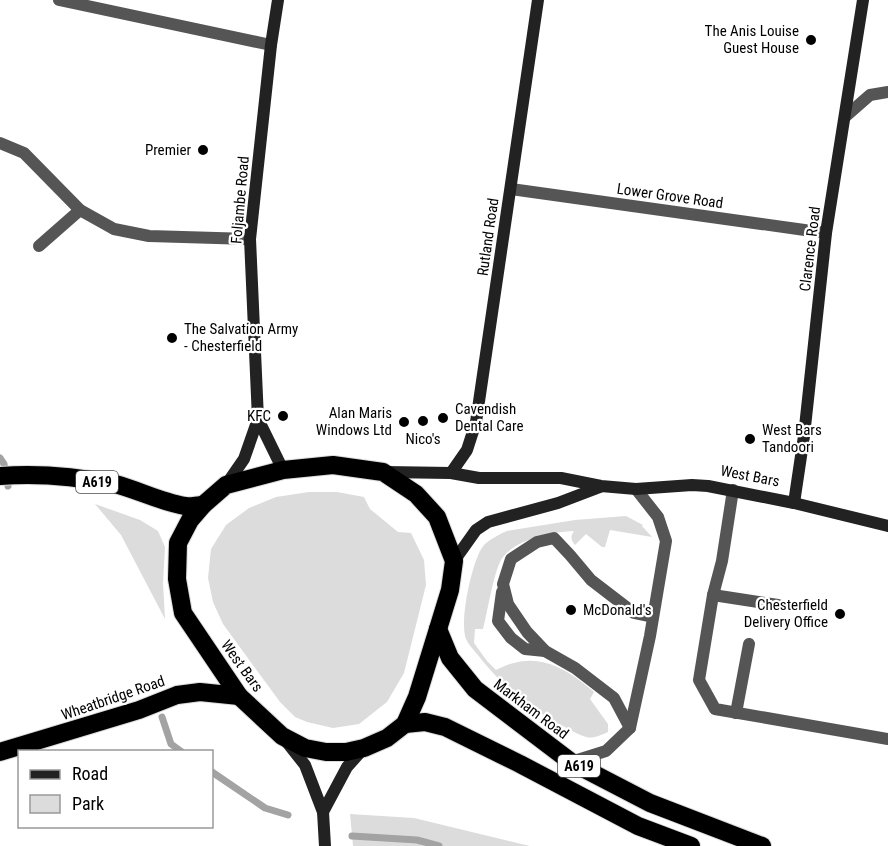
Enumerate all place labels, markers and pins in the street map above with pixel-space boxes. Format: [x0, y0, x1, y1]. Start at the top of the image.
place label: The Anis Louise Guest House [705, 22, 799, 57]
marker: The Anis Louise Guest House [804, 33, 818, 47]
place label: Premier [145, 141, 191, 159]
marker: Premier [196, 143, 210, 157]
place label: The Salvation Army - Chesterfield [184, 320, 298, 355]
marker: The Salvation Army - Chesterfield [165, 331, 179, 345]
place label: Cavendish Dental Care [455, 400, 524, 435]
place label: Alan Maris Windows Ltd [316, 404, 392, 439]
place label: KFC [247, 407, 271, 425]
marker: KFC [276, 409, 290, 423]
marker: Cavendish Dental Care [436, 411, 450, 425]
marker: Nico's [416, 414, 430, 428]
marker: Alan Maris Windows Ltd [397, 415, 411, 429]
place label: West Bars Tandoori [762, 421, 822, 456]
place label: Nico's [405, 430, 441, 448]
marker: West Bars Tandoori [743, 432, 757, 446]
place label: Chesterfield Delivery Office [744, 596, 828, 631]
place label: McDonald's [583, 601, 652, 619]
marker: McDonald's [564, 603, 578, 617]
marker: Chesterfield Delivery Office [833, 607, 847, 621]

